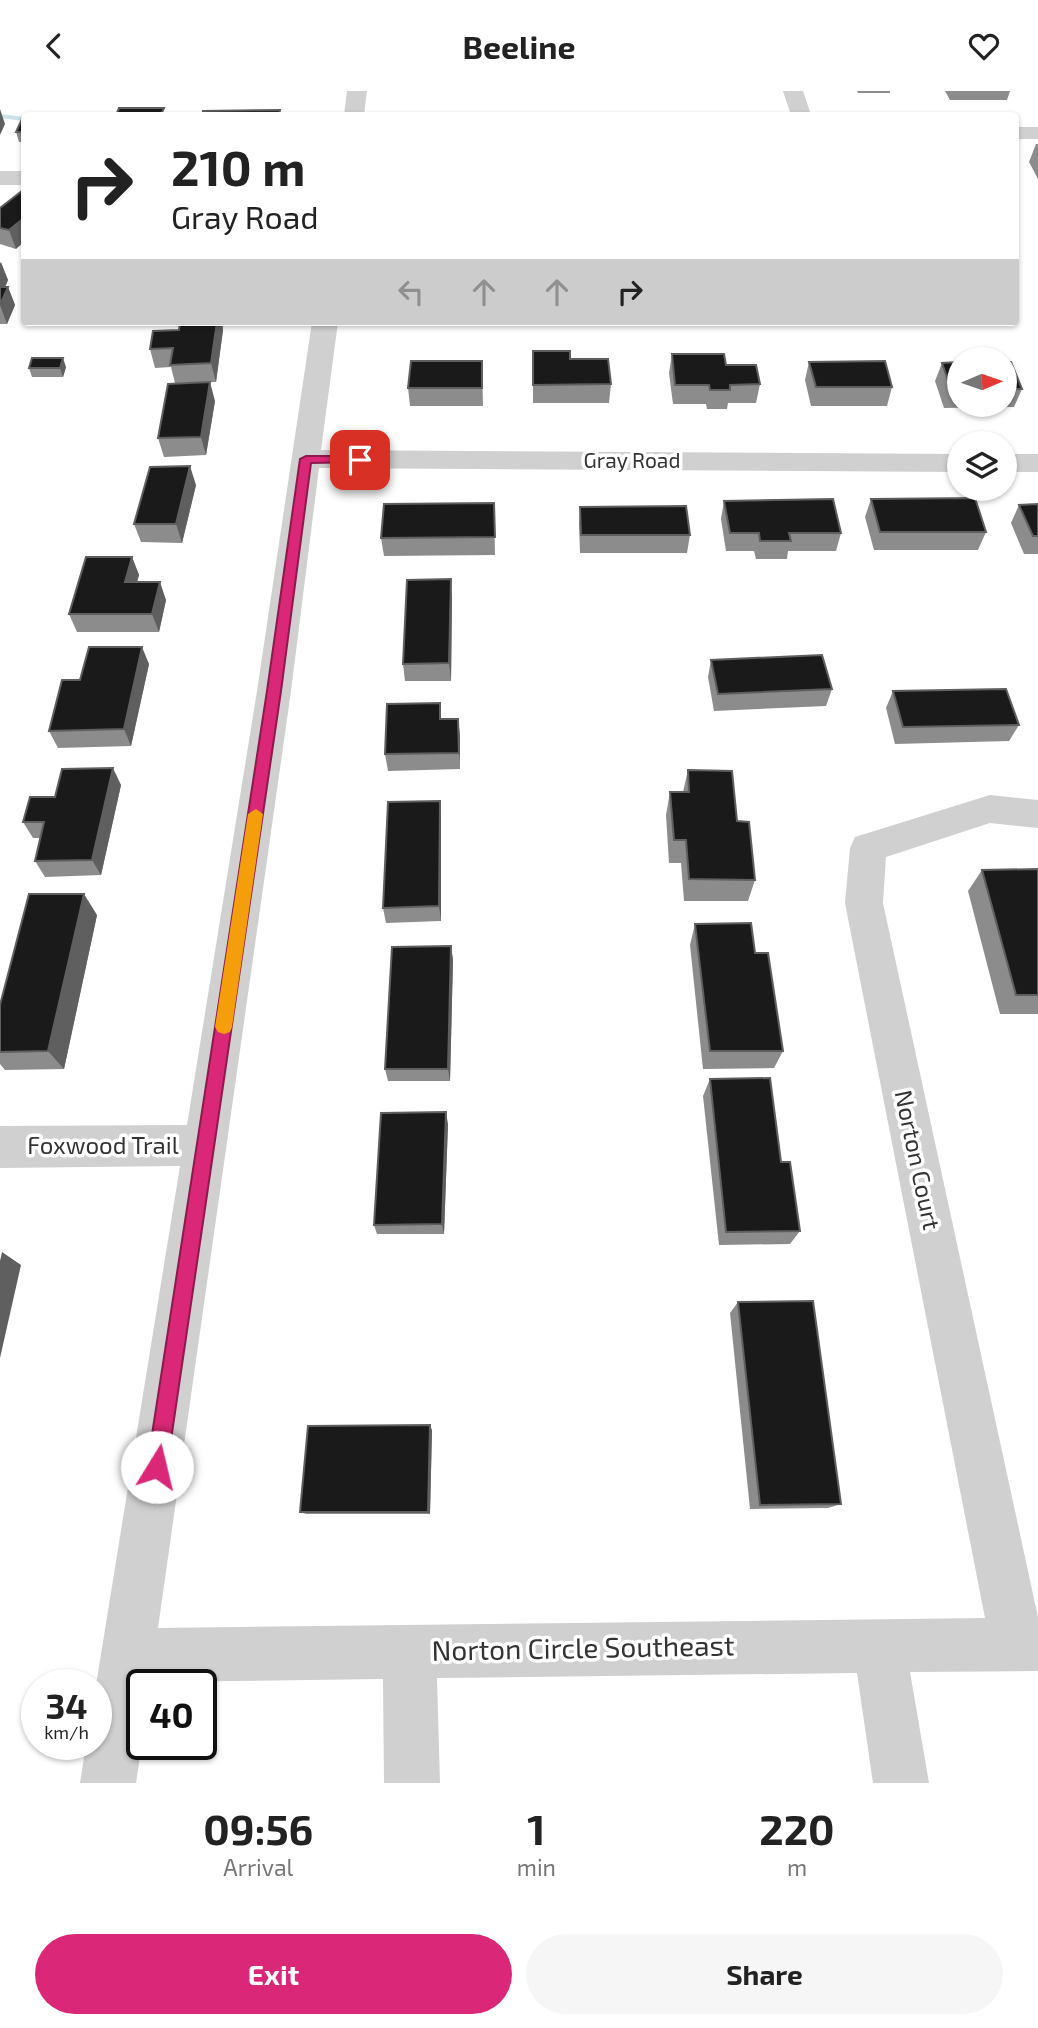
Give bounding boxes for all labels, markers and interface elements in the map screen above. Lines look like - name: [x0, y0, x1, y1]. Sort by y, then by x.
- icon: back: [35, 27, 73, 65]
- text: Beeline: [462, 27, 576, 65]
- icon: heart: [965, 27, 1003, 65]
- text: 210 m: [171, 137, 305, 196]
- icon: right: [56, 140, 147, 231]
- text: Gray Road: [171, 197, 319, 235]
- icon: left: [392, 273, 430, 311]
- icon: ahead: [465, 273, 503, 311]
- icon: ahead: [538, 273, 576, 311]
- icon: right: [611, 273, 649, 311]
- north arrow: [947, 347, 1017, 417]
- map controls: [947, 347, 1017, 501]
- pin: [330, 430, 390, 490]
- button: layers: [947, 431, 1017, 501]
- icon: arrive: [341, 441, 379, 479]
- street label: Gray Road: [584, 447, 680, 472]
- street label: Norton Court: [890, 1087, 947, 1232]
- street label: Foxwood Trail: [27, 1130, 179, 1159]
- position arrow: [120, 1430, 194, 1504]
- street label: Norton Circle Southeast: [431, 1627, 735, 1667]
- speed limit sign: 40: [126, 1669, 217, 1760]
- text: 34: [45, 1684, 88, 1726]
- text: km/h: [44, 1721, 89, 1743]
- text: 09:56: [203, 1803, 313, 1853]
- text: 1: [527, 1803, 545, 1853]
- text: 220: [759, 1803, 835, 1853]
- text: Arrival: [223, 1853, 293, 1881]
- text: min: [517, 1853, 556, 1881]
- text: m: [787, 1853, 807, 1881]
- button: Exit: [35, 1934, 512, 2014]
- button: Share: [526, 1934, 1003, 2014]

